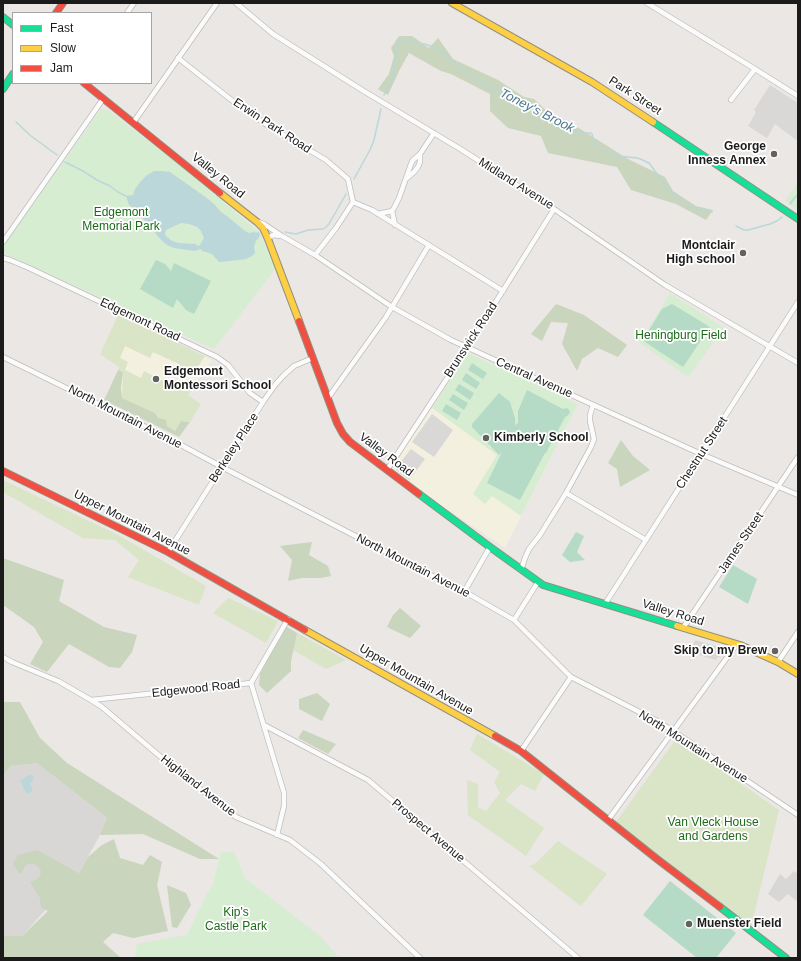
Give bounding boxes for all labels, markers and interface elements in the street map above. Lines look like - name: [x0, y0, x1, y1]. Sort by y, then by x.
- legend: [12, 12, 152, 84]
- text: Fast: [50, 21, 73, 35]
- text: Slow: [50, 41, 76, 55]
- text: Jam: [50, 61, 73, 75]
- street label: Park Street: [606, 74, 664, 118]
- water label: Toney's Brook: [497, 86, 577, 136]
- street label: Erwin Park Road: [230, 95, 314, 157]
- place label: George Inness Annex: [688, 140, 766, 168]
- marker: George Inness Annex: [769, 149, 779, 159]
- street label: Valley Road: [189, 150, 247, 202]
- street label: Midland Avenue: [476, 155, 556, 213]
- park label: Edgemont Memorial Park: [82, 206, 160, 234]
- place label: Montclair High school: [666, 239, 735, 267]
- marker: Montclair High school: [738, 248, 748, 258]
- street label: Edgemont Road: [98, 295, 182, 345]
- street label: Brunswick Road: [441, 300, 501, 380]
- park label: Heningburg Field: [635, 329, 727, 343]
- street label: Central Avenue: [493, 355, 575, 401]
- place label: Edgemont Montessori School: [164, 365, 271, 393]
- marker: Edgemont Montessori School: [151, 374, 161, 384]
- street label: North Mountain Avenue: [66, 382, 184, 452]
- street label: Berkeley Place: [206, 411, 262, 485]
- street label: Chestnut Street: [673, 414, 731, 492]
- street label: Valley Road: [356, 430, 416, 480]
- place label: Kimberly School: [494, 431, 589, 445]
- marker: Kimberly School: [481, 433, 491, 443]
- street label: Upper Mountain Avenue: [71, 487, 193, 559]
- street label: James Street: [715, 510, 767, 576]
- street label: North Mountain Avenue: [354, 531, 472, 601]
- street label: Valley Road: [640, 597, 706, 629]
- street label: Upper Mountain Avenue: [356, 641, 476, 719]
- place label: Skip to my Brew: [674, 644, 767, 658]
- marker: Skip to my Brew: [770, 646, 780, 656]
- street label: Edgewood Road: [151, 677, 241, 701]
- street label: North Mountain Avenue: [636, 708, 750, 786]
- street label: Highland Avenue: [158, 752, 238, 820]
- street label: Prospect Avenue: [388, 796, 468, 866]
- park label: Van Vleck House and Gardens: [667, 816, 759, 844]
- park label: Kip's Castle Park: [205, 906, 267, 934]
- place label: Muenster Field: [697, 917, 782, 931]
- marker: Muenster Field: [684, 919, 694, 929]

